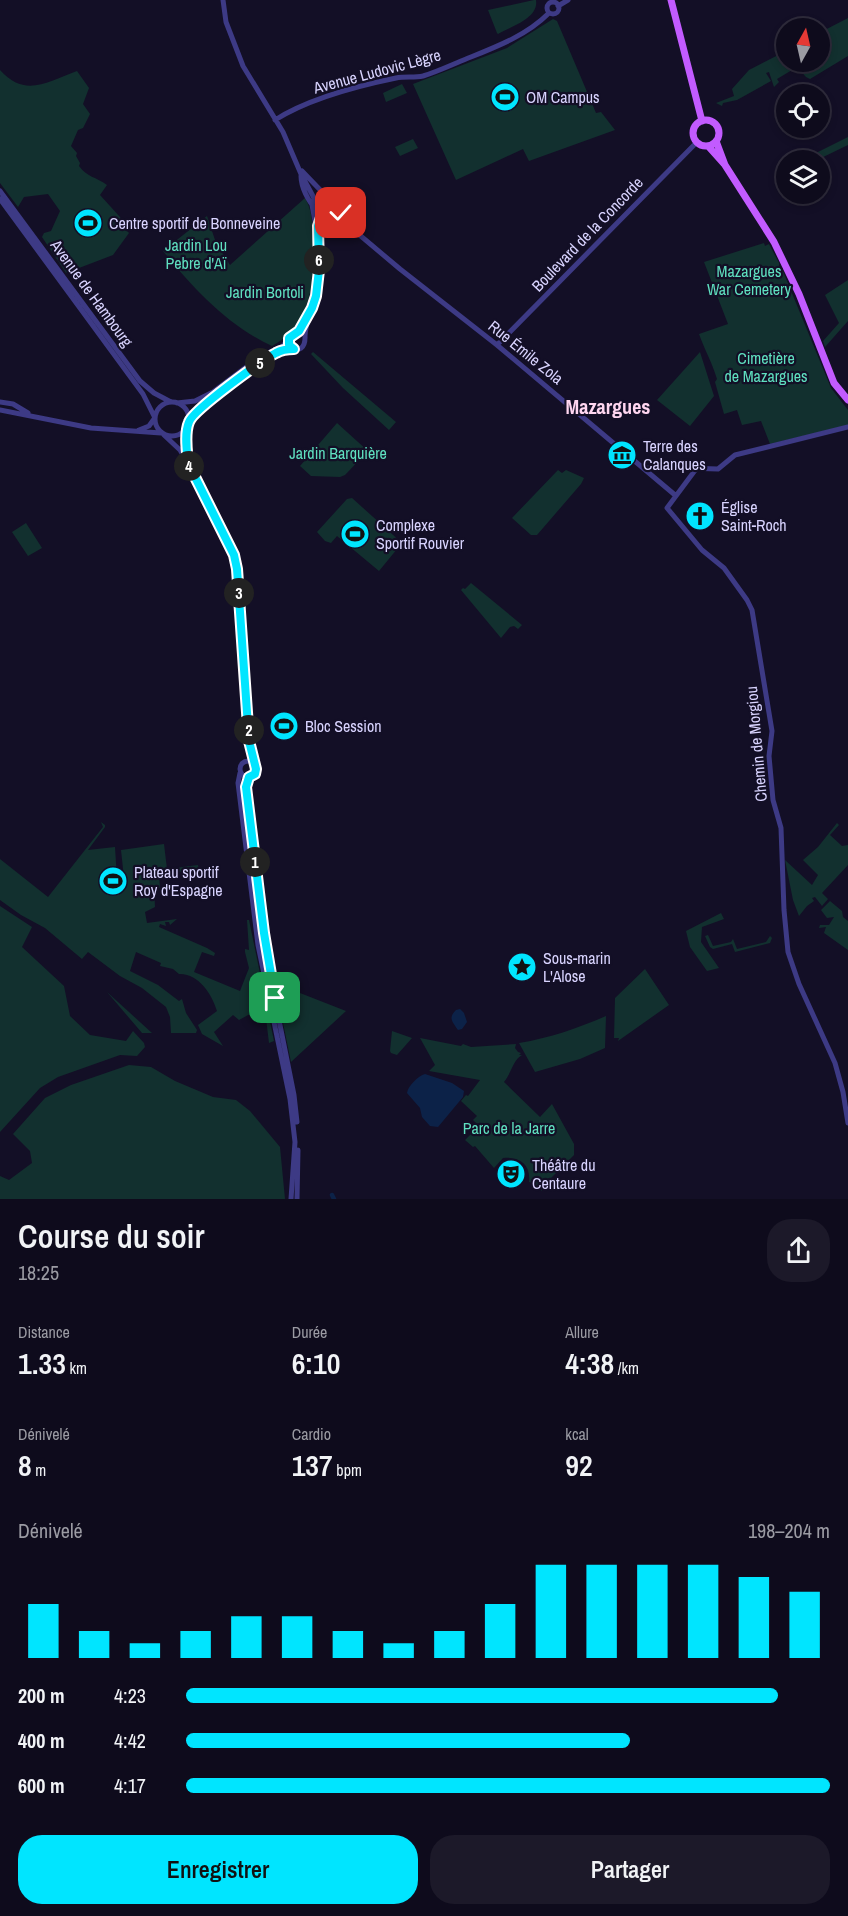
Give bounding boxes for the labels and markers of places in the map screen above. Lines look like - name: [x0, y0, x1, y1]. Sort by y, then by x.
- sports icon: OM Campus: [489, 81, 521, 113]
- place label: OM Campus: [526, 86, 600, 108]
- pin: [315, 187, 366, 238]
- sports icon: Centre sportif de Bonneveine: [72, 207, 104, 239]
- place label: Centre sportif de Bonneveine: [109, 212, 280, 234]
- pin: 6: [304, 245, 334, 275]
- pin: 5: [245, 348, 275, 378]
- place label: Terre des Calanques: [643, 435, 706, 475]
- museum icon: Terre des Calanques: [606, 439, 638, 471]
- pin: 4: [174, 451, 204, 481]
- place label: Église Saint-Roch: [721, 496, 787, 536]
- church icon: Église Saint-Roch: [684, 500, 716, 532]
- place label: Complexe Sportif Rouvier: [376, 514, 465, 554]
- sports icon: Complexe Sportif Rouvier: [339, 518, 371, 550]
- pin: 3: [224, 578, 254, 608]
- sports icon: Bloc Session: [268, 710, 300, 742]
- pin: 2: [234, 715, 264, 745]
- place label: Bloc Session: [305, 715, 382, 737]
- pin: 1: [240, 847, 270, 877]
- place label: Plateau sportif Roy d'Espagne: [134, 861, 223, 901]
- sports icon: Plateau sportif Roy d'Espagne: [97, 865, 129, 897]
- place label: Sous-marin L'Alose: [543, 947, 611, 987]
- place icon: Sous-marin L'Alose: [506, 951, 538, 983]
- pin: [249, 972, 300, 1023]
- place label: Théâtre du Centaure: [532, 1154, 595, 1194]
- theatre icon: Théâtre du Centaure: [495, 1158, 527, 1190]

